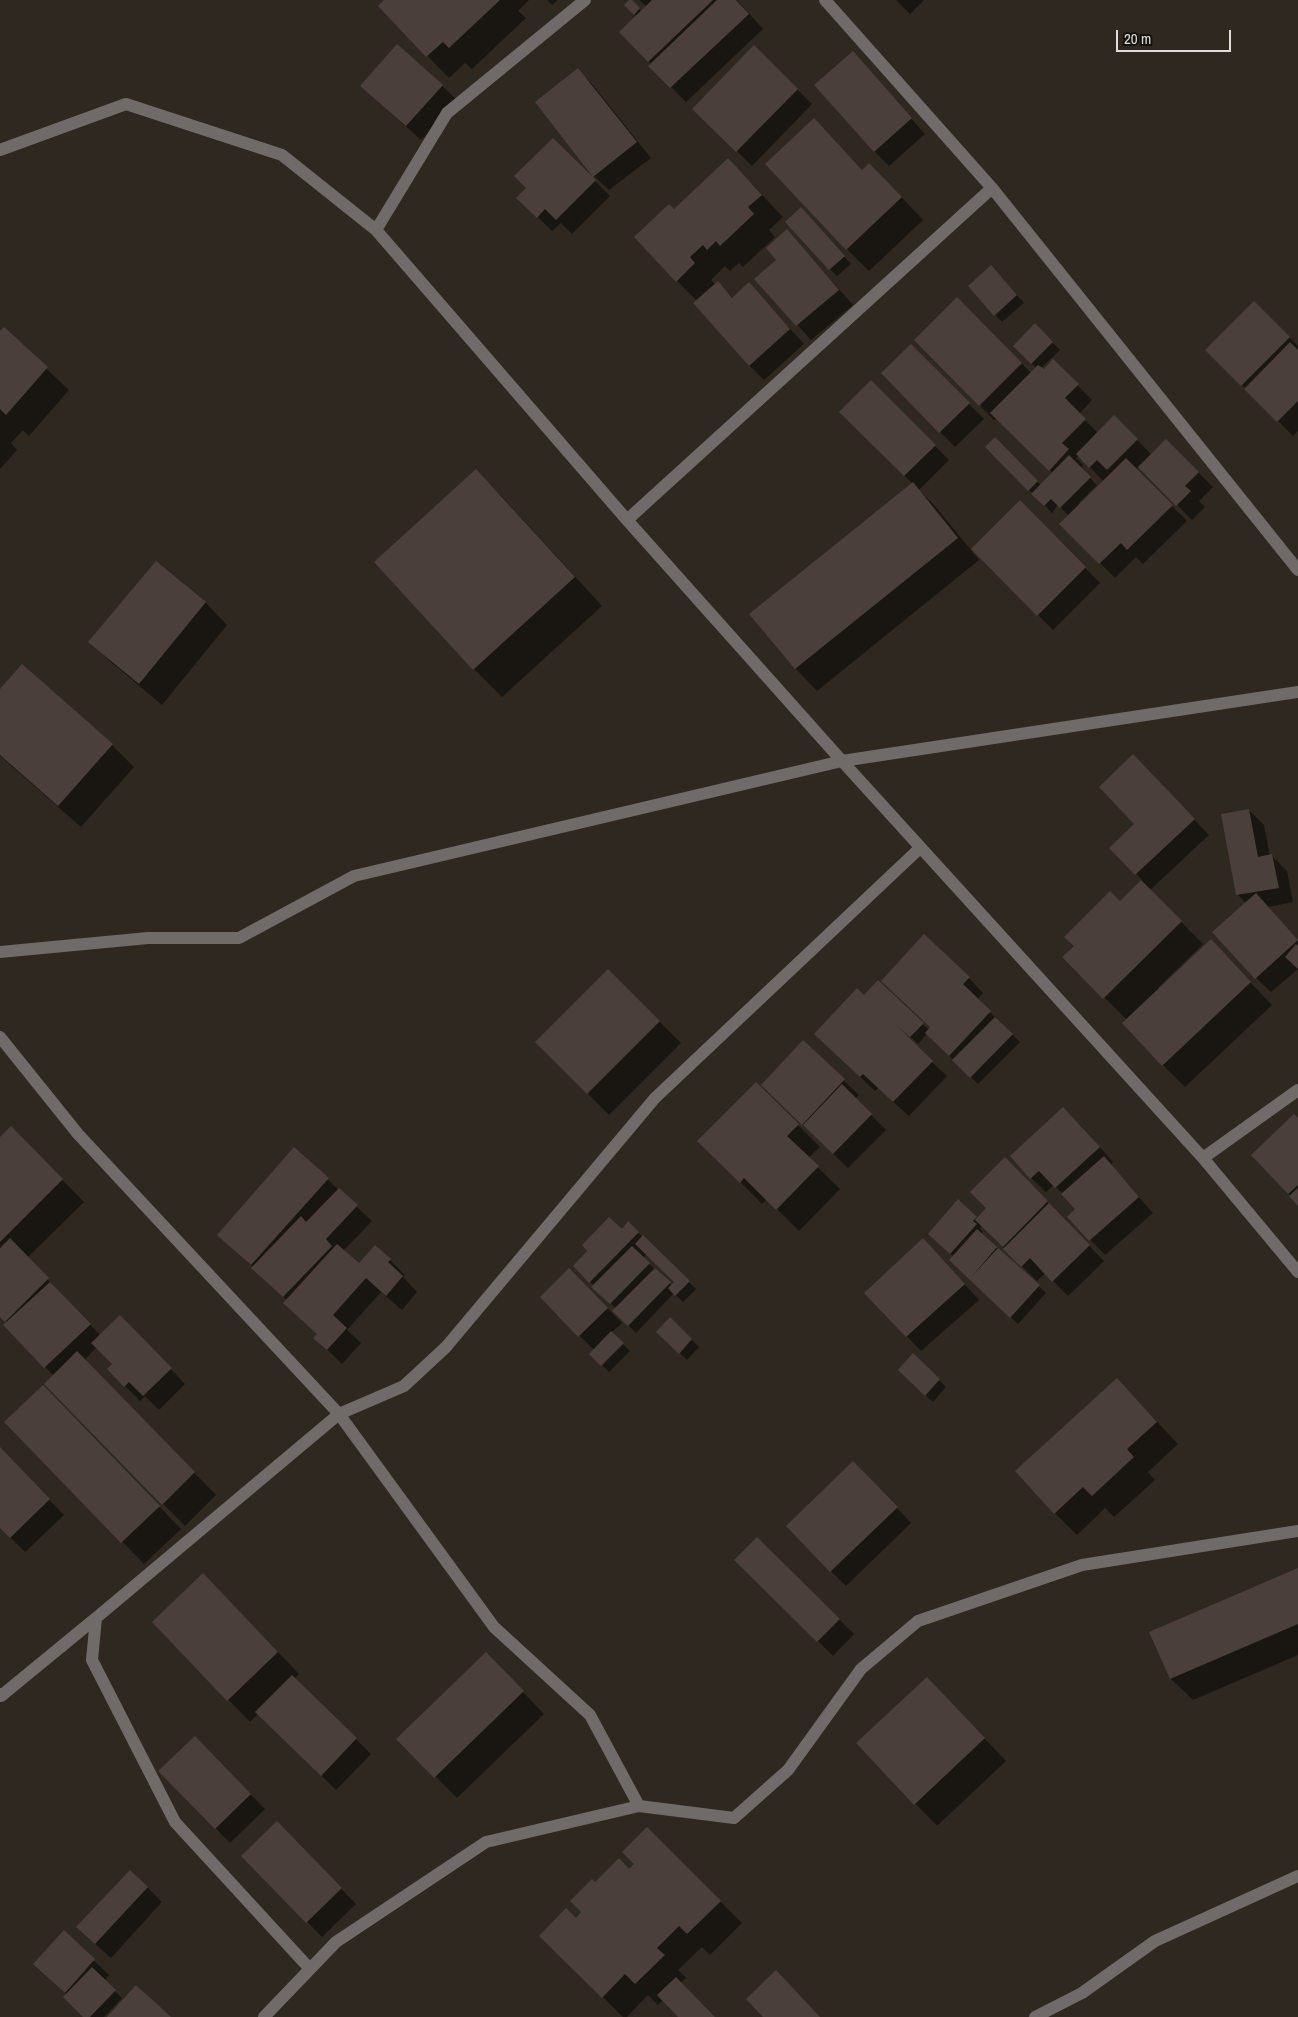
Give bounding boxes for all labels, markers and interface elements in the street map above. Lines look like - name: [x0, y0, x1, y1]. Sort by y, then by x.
- scale bar: [1118, 20, 1233, 52]
- text: 20 m: [1124, 28, 1151, 49]

